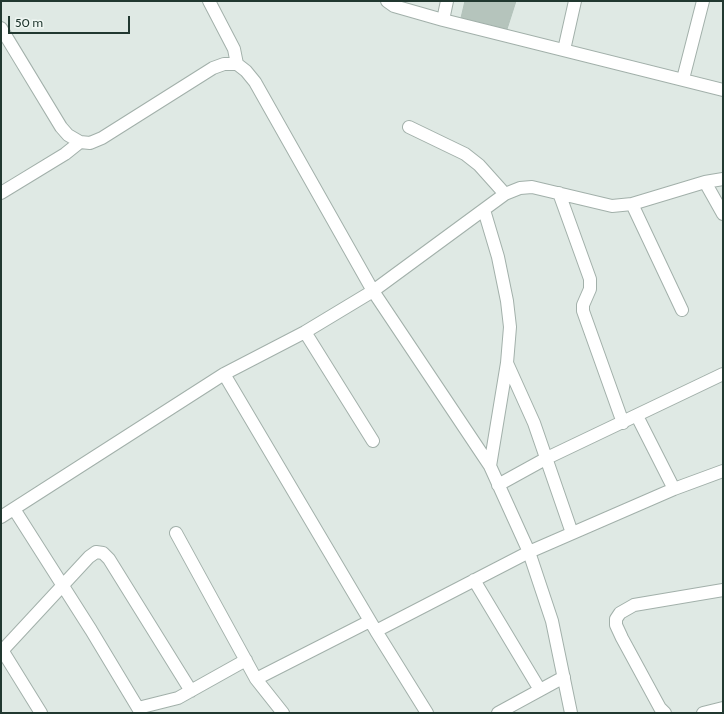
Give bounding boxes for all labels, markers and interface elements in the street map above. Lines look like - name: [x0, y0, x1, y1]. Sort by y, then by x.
- scale bar: [10, 8, 132, 34]
- text: 50 m: [15, 15, 43, 30]

